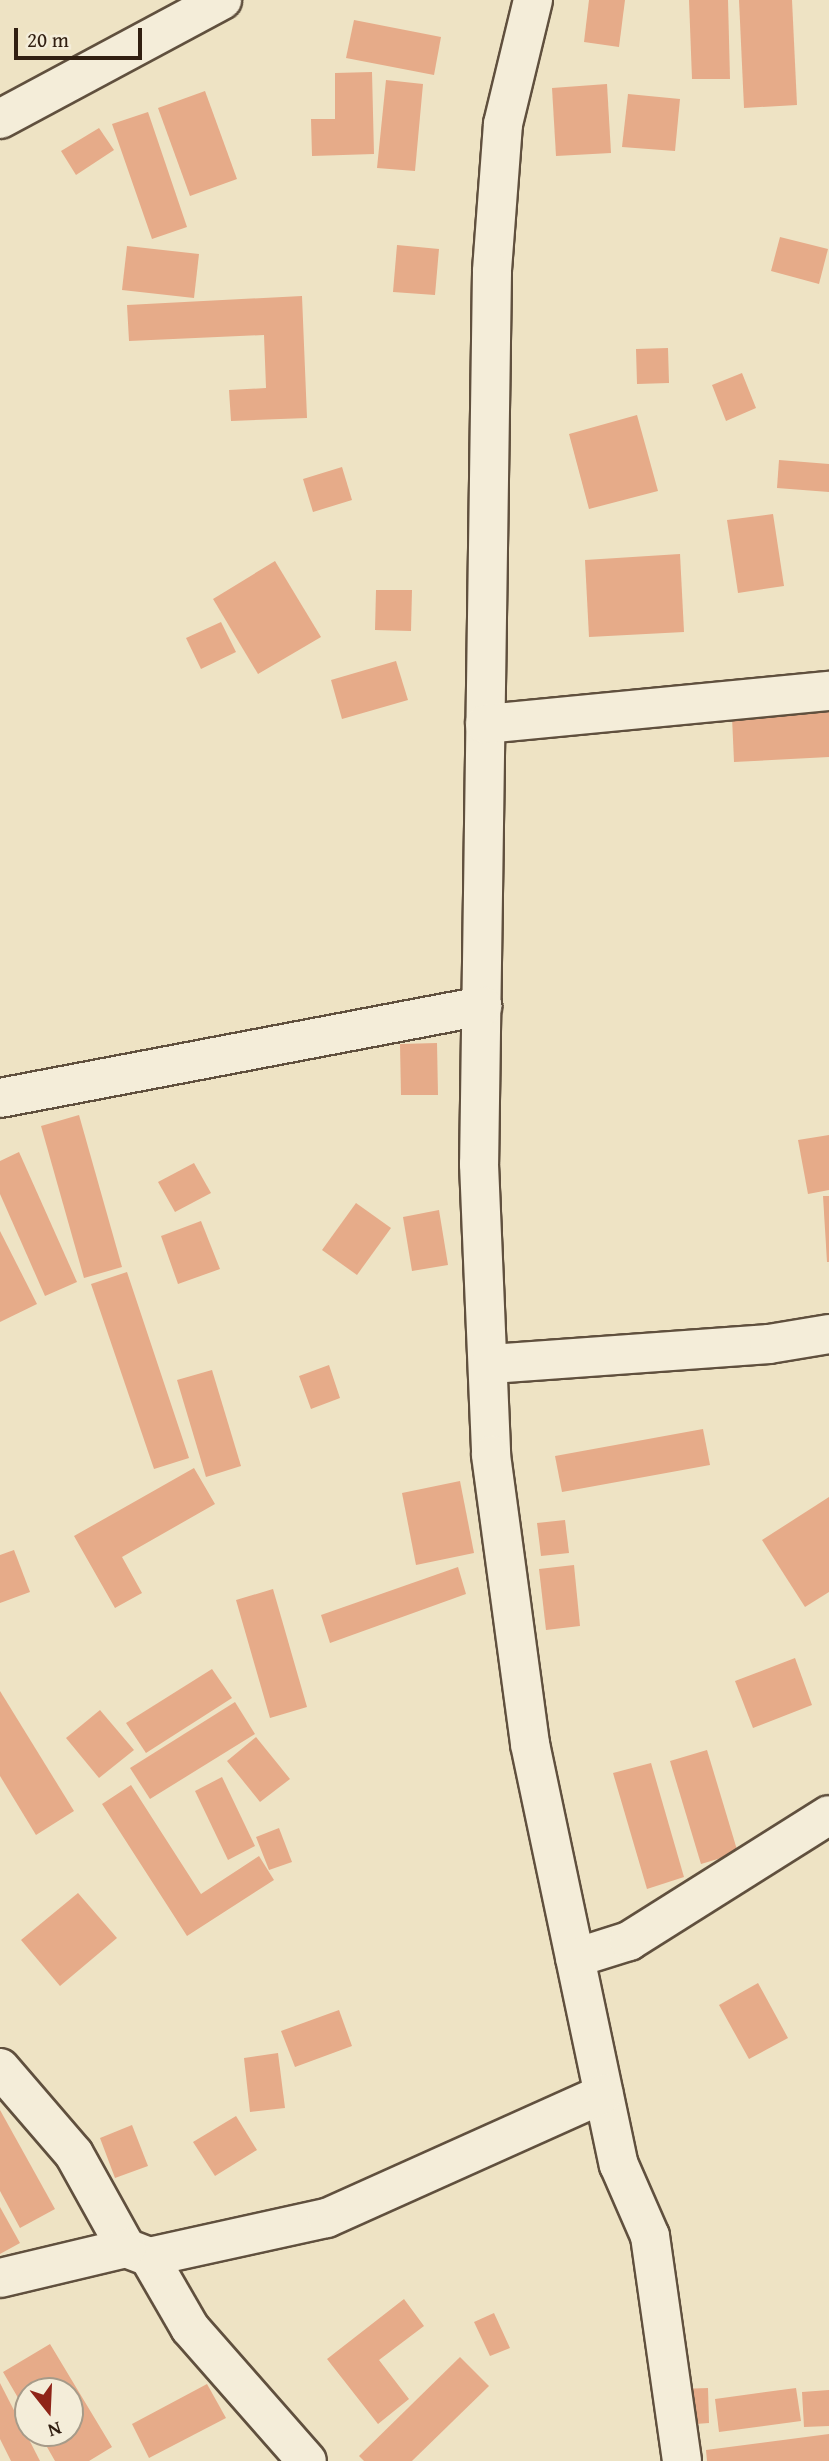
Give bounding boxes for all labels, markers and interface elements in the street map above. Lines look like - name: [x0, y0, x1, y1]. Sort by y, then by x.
- scale bar: [18, 14, 145, 58]
- text: 20 m: [27, 24, 69, 55]
- north arrow: [14, 2377, 84, 2447]
- text: N: [45, 2415, 65, 2445]

